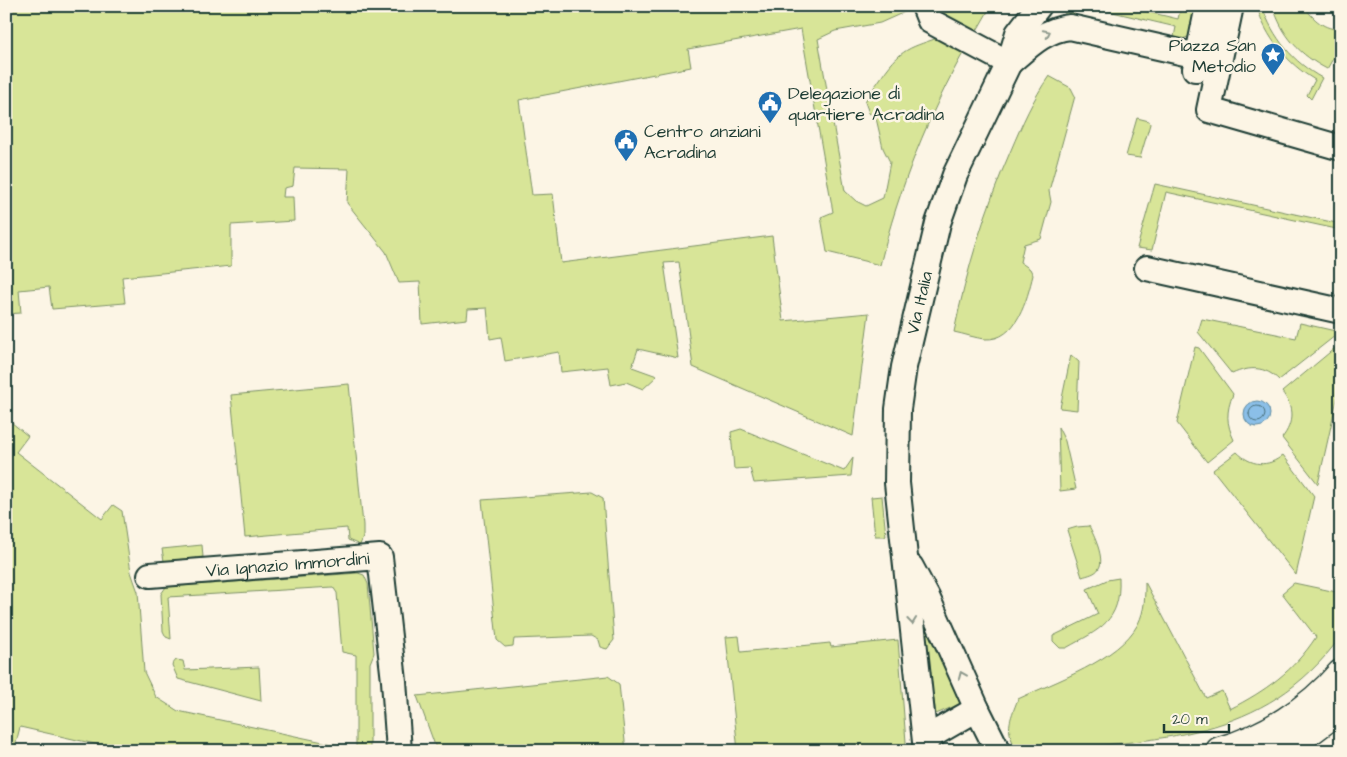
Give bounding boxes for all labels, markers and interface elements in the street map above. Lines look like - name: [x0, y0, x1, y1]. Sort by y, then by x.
- one-way arrow: [1042, 29, 1051, 39]
- place label: Piazza San Metodio: [1169, 33, 1256, 79]
- place icon: Piazza San Metodio: [1260, 42, 1286, 76]
- place label: Delegazione di quartiere Acradina: [788, 81, 944, 127]
- public building icon: Delegazione di quartiere Acradina: [757, 90, 783, 124]
- place label: Centro anziani Acradina: [644, 119, 761, 165]
- public building icon: Centro anziani Acradina: [613, 128, 639, 162]
- street label: Via Italia: [900, 269, 939, 337]
- street label: Via Ignazio Immordini: [205, 546, 371, 584]
- one-way arrow: [906, 617, 917, 625]
- one-way arrow: [958, 671, 968, 680]
- scale bar: [1164, 702, 1230, 734]
- text: 20 m: [1172, 709, 1208, 730]

